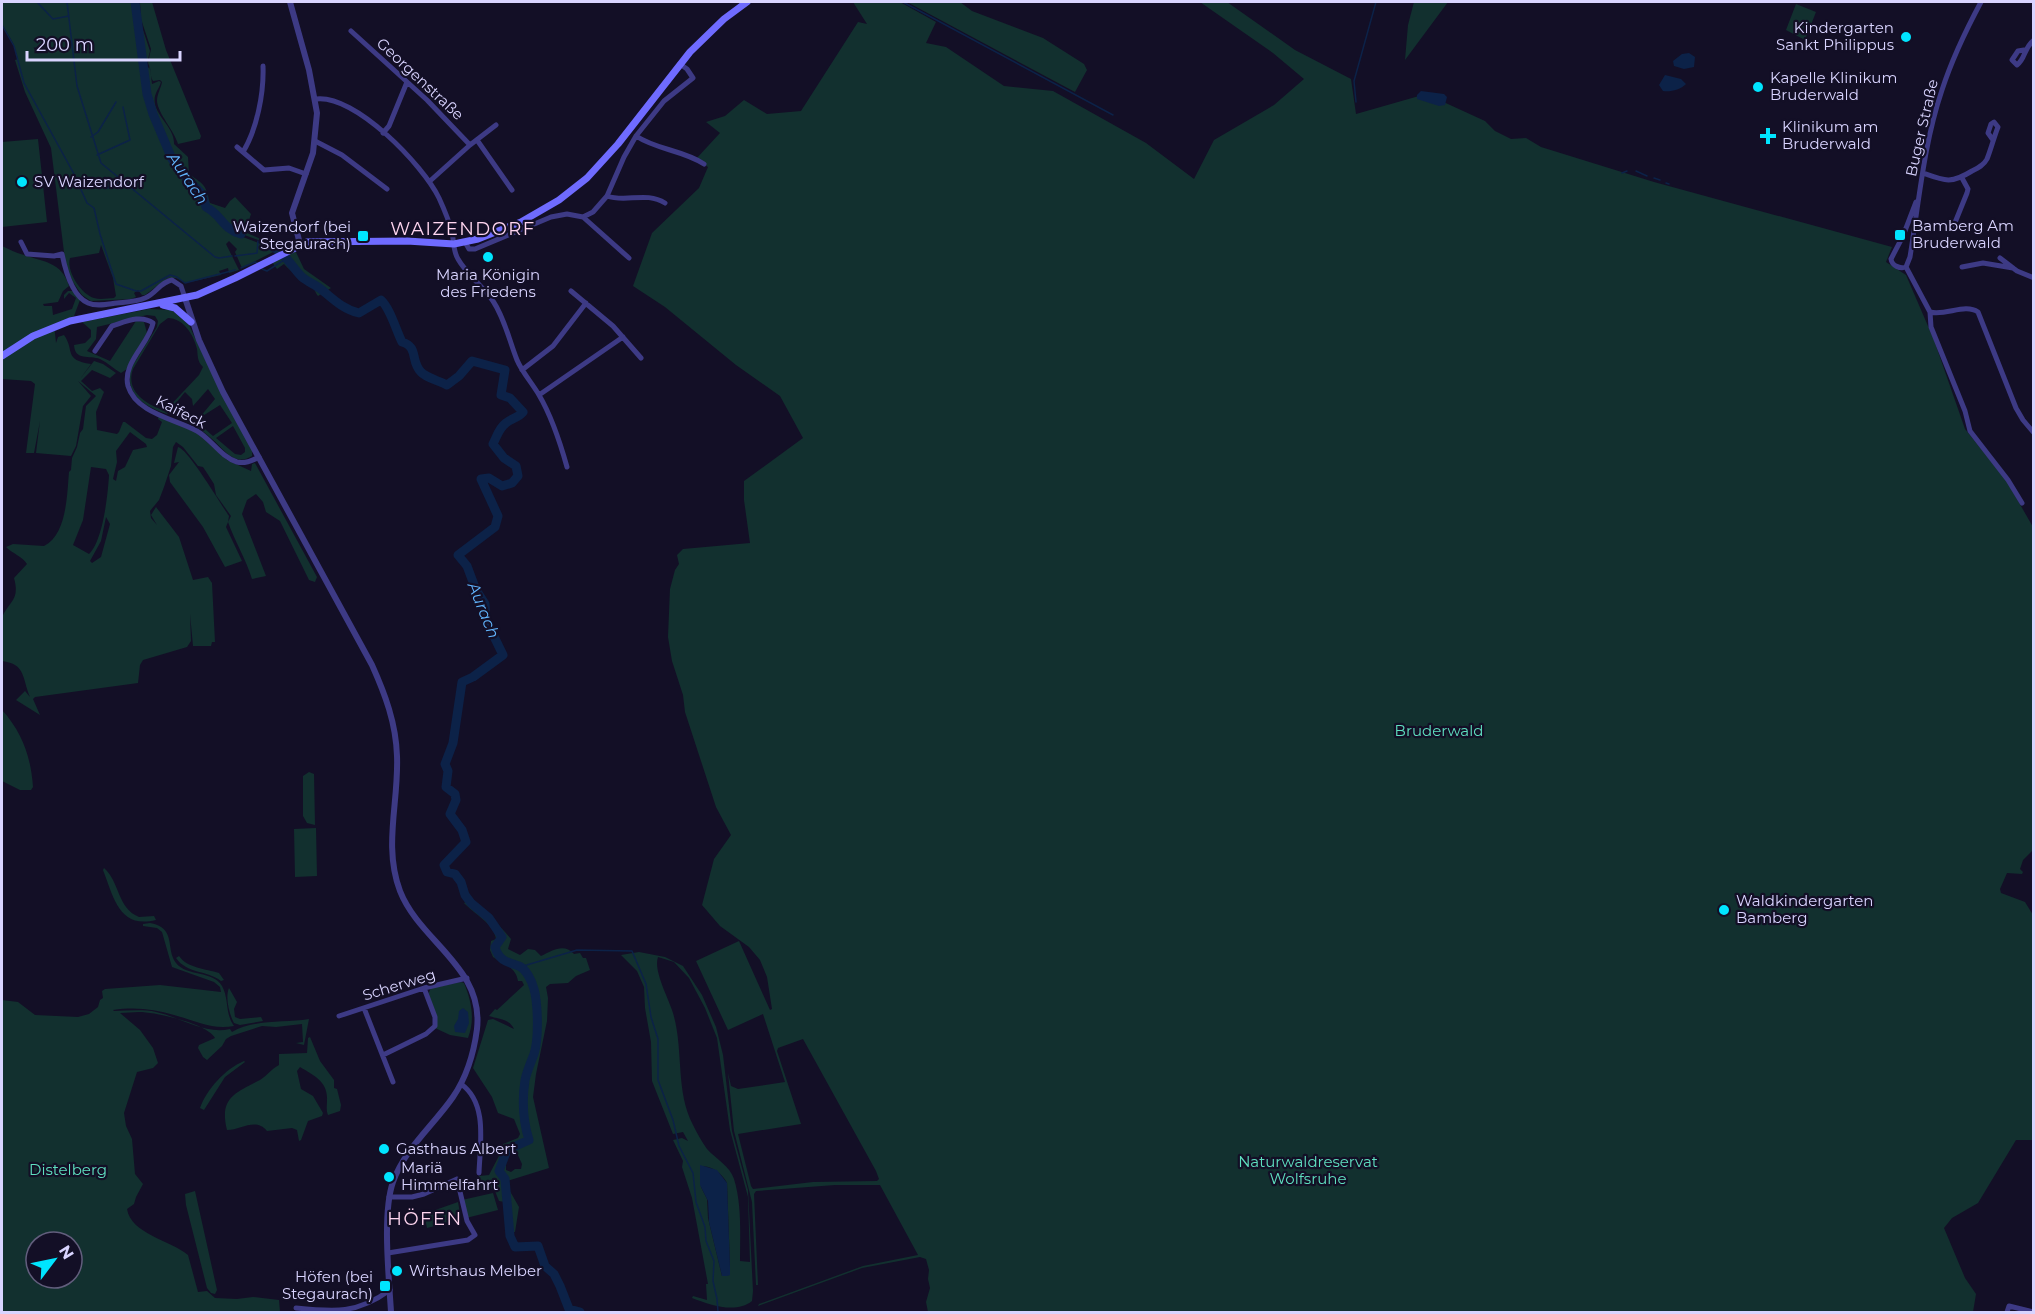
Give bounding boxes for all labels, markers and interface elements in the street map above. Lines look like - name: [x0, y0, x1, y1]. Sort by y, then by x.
- place label: Kindergarten Sankt Philippus: [1776, 18, 1894, 54]
- scale bar: [27, 24, 180, 62]
- marker: Kindergarten Sankt Philippus: [1899, 30, 1913, 44]
- street label: Georgenstraße: [373, 33, 468, 124]
- text: 200 m: [36, 34, 94, 56]
- place label: Kapelle Klinikum Bruderwald: [1770, 68, 1897, 104]
- street label: Buger Straße: [1901, 77, 1942, 178]
- marker: Kapelle Klinikum Bruderwald: [1751, 80, 1765, 94]
- place label: Klinikum am Bruderwald: [1782, 117, 1878, 153]
- marker: Klinikum am Bruderwald: [1759, 127, 1777, 145]
- water label: Aurach: [163, 148, 212, 208]
- place label: SV Waizendorf: [34, 172, 145, 191]
- marker: SV Waizendorf: [15, 175, 29, 189]
- place label: Bamberg Am Bruderwald: [1912, 216, 2014, 252]
- place label: Waizendorf (bei Stegaurach): [233, 217, 351, 253]
- district label: WAIZENDORF: [390, 218, 536, 240]
- marker: Bamberg Am Bruderwald: [1893, 228, 1907, 242]
- marker: Waizendorf (bei Stegaurach): [356, 229, 370, 243]
- marker: Maria Königin des Friedens: [481, 250, 495, 264]
- place label: Maria Königin des Friedens: [436, 265, 540, 301]
- street label: Kaifeck: [153, 391, 210, 432]
- water label: Aurach: [463, 578, 503, 641]
- park label: Bruderwald: [1395, 721, 1483, 740]
- place label: Waldkindergarten Bamberg: [1736, 891, 1873, 927]
- marker: Waldkindergarten Bamberg: [1717, 903, 1731, 917]
- street label: Scherweg: [360, 964, 438, 1005]
- place label: Gasthaus Albert: [396, 1139, 517, 1158]
- marker: Gasthaus Albert: [377, 1142, 391, 1156]
- park label: Naturwaldreservat Wolfsruhe: [1238, 1152, 1378, 1188]
- place label: Mariä Himmelfahrt: [401, 1158, 498, 1194]
- park label: Distelberg: [29, 1160, 107, 1179]
- marker: Mariä Himmelfahrt: [382, 1170, 396, 1184]
- district label: HÖFEN: [387, 1208, 463, 1230]
- north arrow: [24, 1230, 84, 1290]
- text: N: [55, 1242, 78, 1263]
- place label: Wirtshaus Melber: [409, 1261, 542, 1280]
- marker: Wirtshaus Melber: [390, 1264, 404, 1278]
- place label: Höfen (bei Stegaurach): [282, 1267, 373, 1303]
- marker: Höfen (bei Stegaurach): [378, 1279, 392, 1293]

